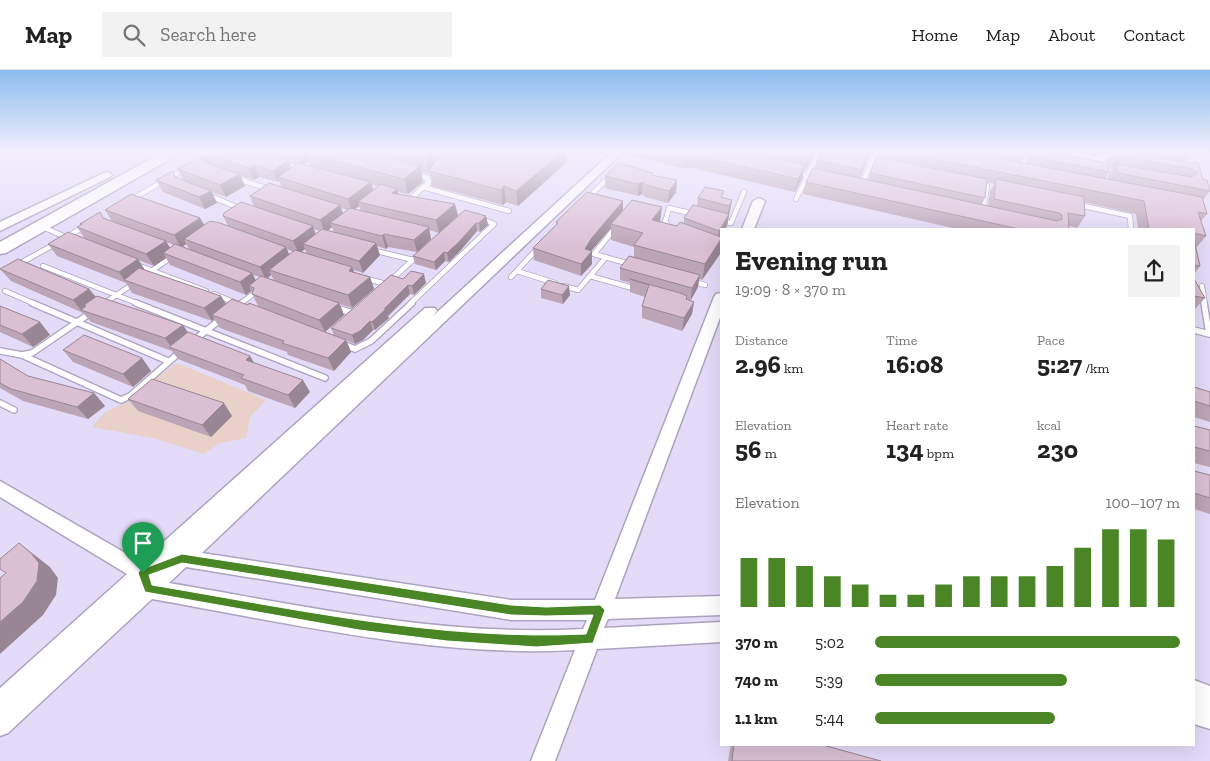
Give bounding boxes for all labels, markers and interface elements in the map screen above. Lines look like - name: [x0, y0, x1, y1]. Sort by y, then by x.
- search box: [102, 12, 452, 57]
- text: Map: [25, 20, 72, 49]
- icon: search: [120, 21, 148, 49]
- text: Search here: [160, 23, 257, 46]
- text: Home: [911, 24, 958, 46]
- text: Map: [986, 24, 1020, 46]
- text: About: [1048, 24, 1095, 46]
- text: Contact: [1123, 24, 1185, 46]
- text: Evening run: [735, 244, 888, 277]
- button: share: [1128, 245, 1180, 297]
- text: 19:09 · 8 × 370 m: [735, 280, 846, 299]
- text: Distance: [735, 332, 788, 349]
- text: Time: [886, 332, 917, 349]
- text: Pace: [1037, 332, 1065, 349]
- text: 2.96: [735, 349, 781, 379]
- text: 16:08: [886, 349, 944, 379]
- text: 5:27: [1037, 349, 1082, 379]
- text: km: [781, 360, 803, 377]
- text: /km: [1082, 360, 1109, 377]
- text: Elevation: [735, 417, 792, 434]
- text: Heart rate: [886, 417, 948, 434]
- text: kcal: [1037, 417, 1061, 434]
- text: 56: [735, 434, 761, 464]
- text: 134: [886, 434, 924, 464]
- text: 230: [1037, 434, 1078, 464]
- text: m: [761, 445, 777, 462]
- text: bpm: [924, 445, 954, 462]
- text: Elevation: [735, 493, 800, 512]
- text: 100–107 m: [1105, 493, 1180, 512]
- pin: [122, 522, 164, 573]
- icon: arrive: [129, 529, 157, 557]
- text: 370 m: [735, 633, 778, 652]
- text: 5:02: [815, 633, 844, 652]
- text: 740 m: [735, 671, 778, 690]
- text: 5:39: [815, 671, 843, 690]
- text: 1.1 km: [735, 709, 777, 728]
- text: 5:44: [815, 709, 844, 728]

